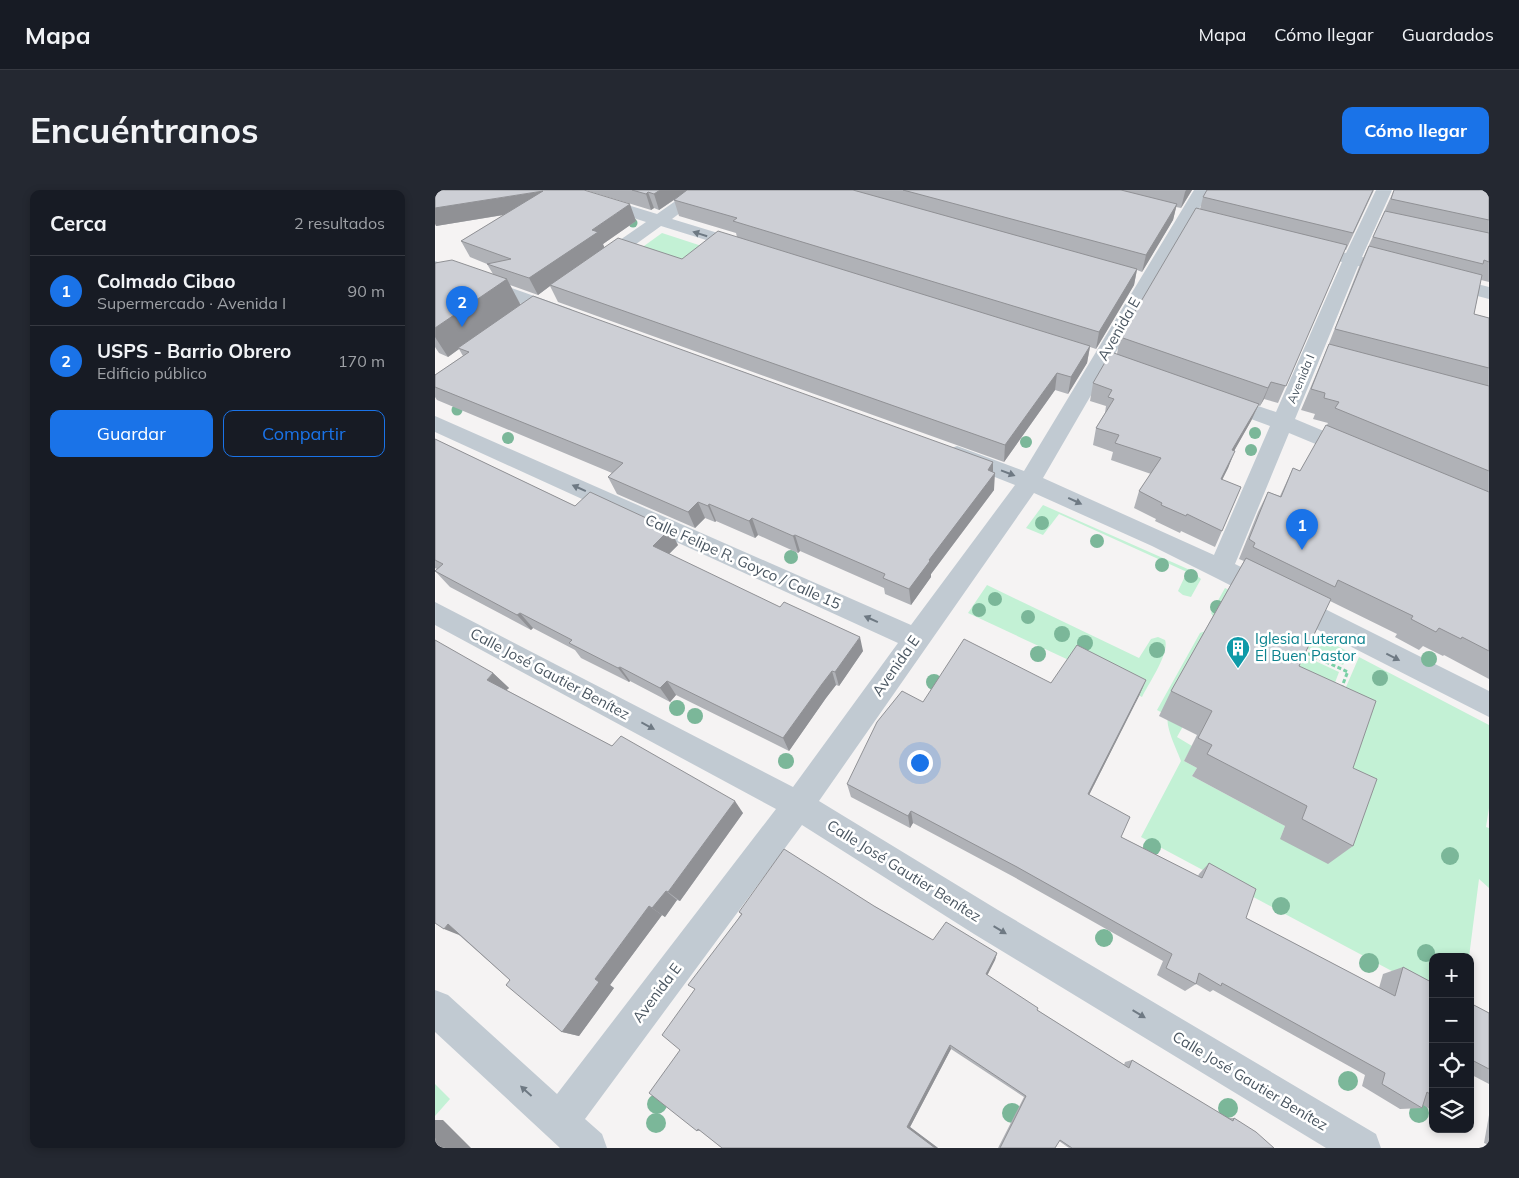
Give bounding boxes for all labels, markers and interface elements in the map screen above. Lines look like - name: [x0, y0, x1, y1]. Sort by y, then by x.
- text: Mapa: [25, 20, 91, 50]
- text: Mapa: [1198, 23, 1246, 46]
- text: Cómo llegar: [1274, 23, 1374, 46]
- text: Guardados: [1402, 23, 1494, 46]
- button: Cómo llegar: [1342, 107, 1489, 154]
- text: Encuéntranos: [30, 108, 259, 152]
- text: Cerca: [50, 210, 107, 236]
- text: 2 resultados: [294, 213, 385, 233]
- one-way arrow: [693, 229, 708, 237]
- text: Colmado Cibao: [97, 269, 235, 293]
- text: 1: [61, 281, 71, 301]
- text: 90 m: [348, 281, 385, 301]
- pin: 2: [446, 286, 478, 327]
- text: Supermercado · Avenida I: [97, 293, 286, 313]
- street label: Avenida E: [1093, 294, 1144, 364]
- text: USPS - Barrio Obrero: [97, 339, 291, 363]
- text: 2: [61, 351, 71, 371]
- text: 170 m: [338, 351, 385, 371]
- street label: Avenida I: [1284, 352, 1318, 406]
- text: Edificio público: [97, 363, 207, 383]
- button: Guardar: [50, 410, 213, 457]
- button: Compartir: [223, 410, 385, 457]
- one-way arrow: [1000, 470, 1015, 477]
- one-way arrow: [572, 483, 586, 491]
- one-way arrow: [1068, 497, 1082, 505]
- pin: 1: [1286, 509, 1318, 550]
- street label: Calle Felipe R. Goyco / Calle 15: [642, 510, 844, 613]
- one-way arrow: [864, 615, 878, 623]
- street label: Calle José Gautier Benítez: [467, 623, 633, 724]
- place label: Iglesia Luterana El Buen Pastor: [1255, 629, 1366, 665]
- street label: Avenida E: [868, 632, 923, 700]
- building icon: Iglesia Luterana El Buen Pastor: [1225, 635, 1251, 669]
- one-way arrow: [1386, 653, 1401, 661]
- one-way arrow: [641, 721, 655, 730]
- your location: [907, 750, 933, 776]
- street label: Calle José Gautier Benítez: [824, 815, 985, 926]
- one-way arrow: [994, 926, 1007, 935]
- map controls: [1429, 953, 1474, 1133]
- button: +: [1429, 953, 1474, 998]
- street label: Avenida E: [628, 959, 685, 1026]
- button: −: [1429, 998, 1474, 1043]
- one-way arrow: [1133, 1010, 1146, 1019]
- street label: Calle José Gautier Benítez: [1169, 1027, 1332, 1135]
- button: locate: [1429, 1043, 1474, 1088]
- one-way arrow: [520, 1085, 532, 1097]
- button: layers: [1429, 1088, 1474, 1133]

